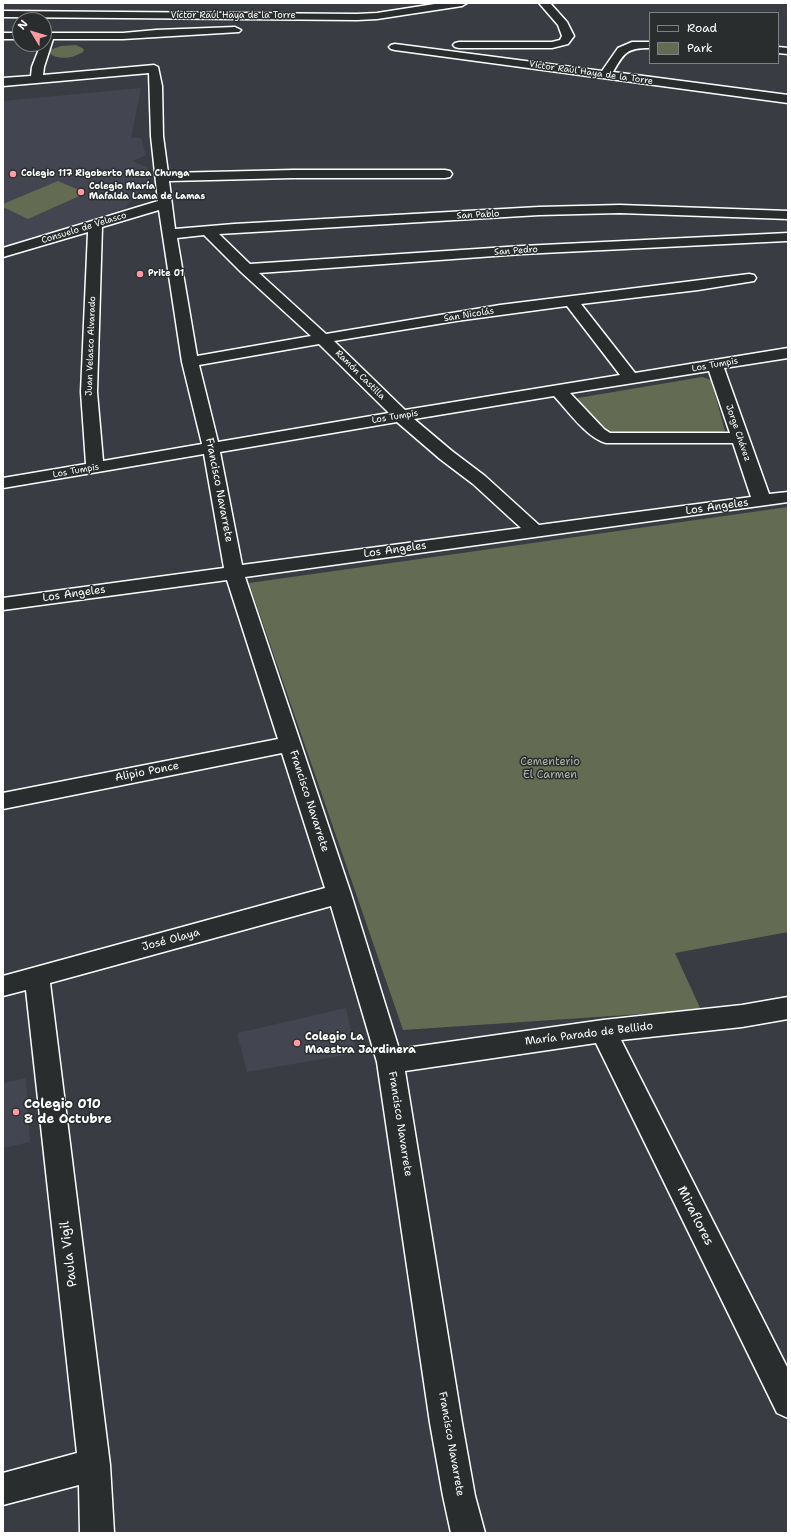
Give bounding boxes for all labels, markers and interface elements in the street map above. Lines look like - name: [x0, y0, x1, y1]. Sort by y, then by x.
- street label: Víctor Raúl Haya de la Torre: [170, 11, 296, 21]
- north arrow: [12, 12, 52, 52]
- legend: [649, 12, 779, 64]
- text: N: [14, 17, 32, 33]
- text: Road: [687, 20, 717, 36]
- text: Park: [687, 40, 713, 56]
- street label: Víctor Raúl Haya de la Torre: [528, 59, 654, 87]
- marker: Colegio 117 Rigoberto Meza Chunga: [8, 169, 18, 179]
- place label: Colegio 117 Rigoberto Meza Chunga: [21, 169, 189, 179]
- place label: Colegio María Mafalda Lama de Lamas: [89, 182, 205, 203]
- marker: Colegio María Mafalda Lama de Lamas: [76, 187, 86, 197]
- street label: San Pablo: [456, 208, 500, 222]
- street label: Consuelo de Velasco: [40, 210, 128, 246]
- street label: San Pedro: [494, 244, 538, 258]
- marker: Prite 01: [135, 269, 145, 279]
- place label: Prite 01: [148, 269, 184, 279]
- street label: Juan Velasco Alvarado: [84, 296, 98, 396]
- street label: San Nicolás: [443, 306, 495, 324]
- street label: Ramón Castilla: [333, 348, 387, 402]
- street label: Los Tumpis: [691, 356, 739, 374]
- street label: Jorge Chávez: [723, 403, 753, 463]
- street label: Los Tumpis: [371, 408, 419, 426]
- street label: Francisco Navarrete: [202, 437, 236, 543]
- street label: Los Tumpis: [52, 462, 100, 480]
- street label: Los Angeles: [685, 496, 749, 518]
- street label: Los Angeles: [363, 539, 427, 561]
- street label: Los Angeles: [42, 583, 106, 605]
- street label: Francisco Navarrete: [286, 749, 332, 853]
- park label: Cementerio El Carmen: [520, 755, 580, 781]
- street label: Alipio Ponce: [114, 759, 180, 785]
- street label: José Olaya: [141, 926, 201, 954]
- street label: María Parado de Bellido: [524, 1020, 654, 1048]
- place label: Colegio La Maestra Jardinera: [305, 1030, 416, 1056]
- marker: Colegio La Maestra Jardinera: [292, 1038, 302, 1048]
- street label: Francisco Navarrete: [385, 1071, 415, 1177]
- place label: Colegio 010 8 de Octubre: [24, 1097, 112, 1128]
- marker: Colegio 010 8 de Octubre: [11, 1107, 21, 1117]
- street label: Miraflores: [673, 1184, 717, 1248]
- street label: Paula Vigil: [57, 1220, 81, 1288]
- street label: Francisco Navarrete: [435, 1391, 467, 1497]

